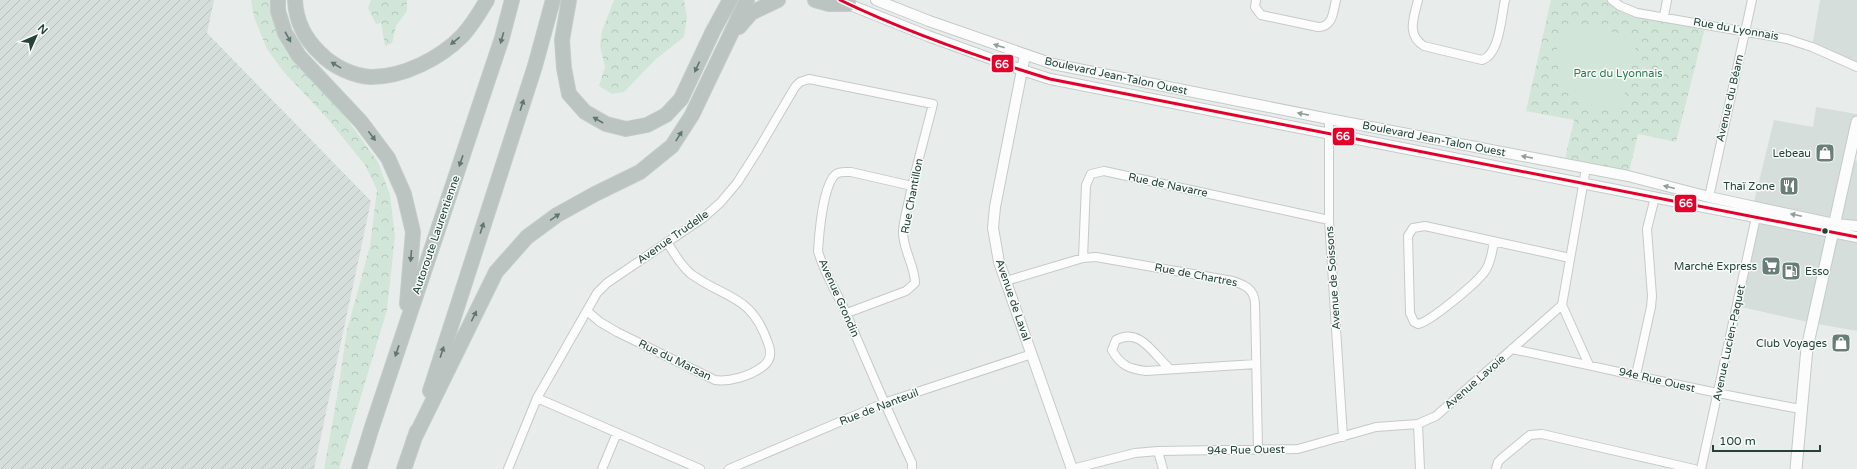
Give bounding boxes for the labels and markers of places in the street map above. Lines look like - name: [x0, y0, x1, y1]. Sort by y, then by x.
- shop icon: Lebeau: [1814, 142, 1836, 164]
- place label: Lebeau: [1772, 147, 1811, 160]
- restaurant icon: Thaï Zone: [1778, 175, 1800, 197]
- place label: Thaï Zone: [1723, 180, 1775, 193]
- unlabelled marker: [1820, 226, 1830, 236]
- supermarket icon: Marché Express: [1760, 255, 1782, 277]
- place label: Marché Express: [1674, 260, 1757, 273]
- fuel station icon: Esso: [1780, 260, 1802, 282]
- place label: Esso: [1805, 265, 1830, 278]
- shop icon: Club Voyages: [1830, 332, 1852, 354]
- place label: Club Voyages: [1756, 337, 1827, 350]

